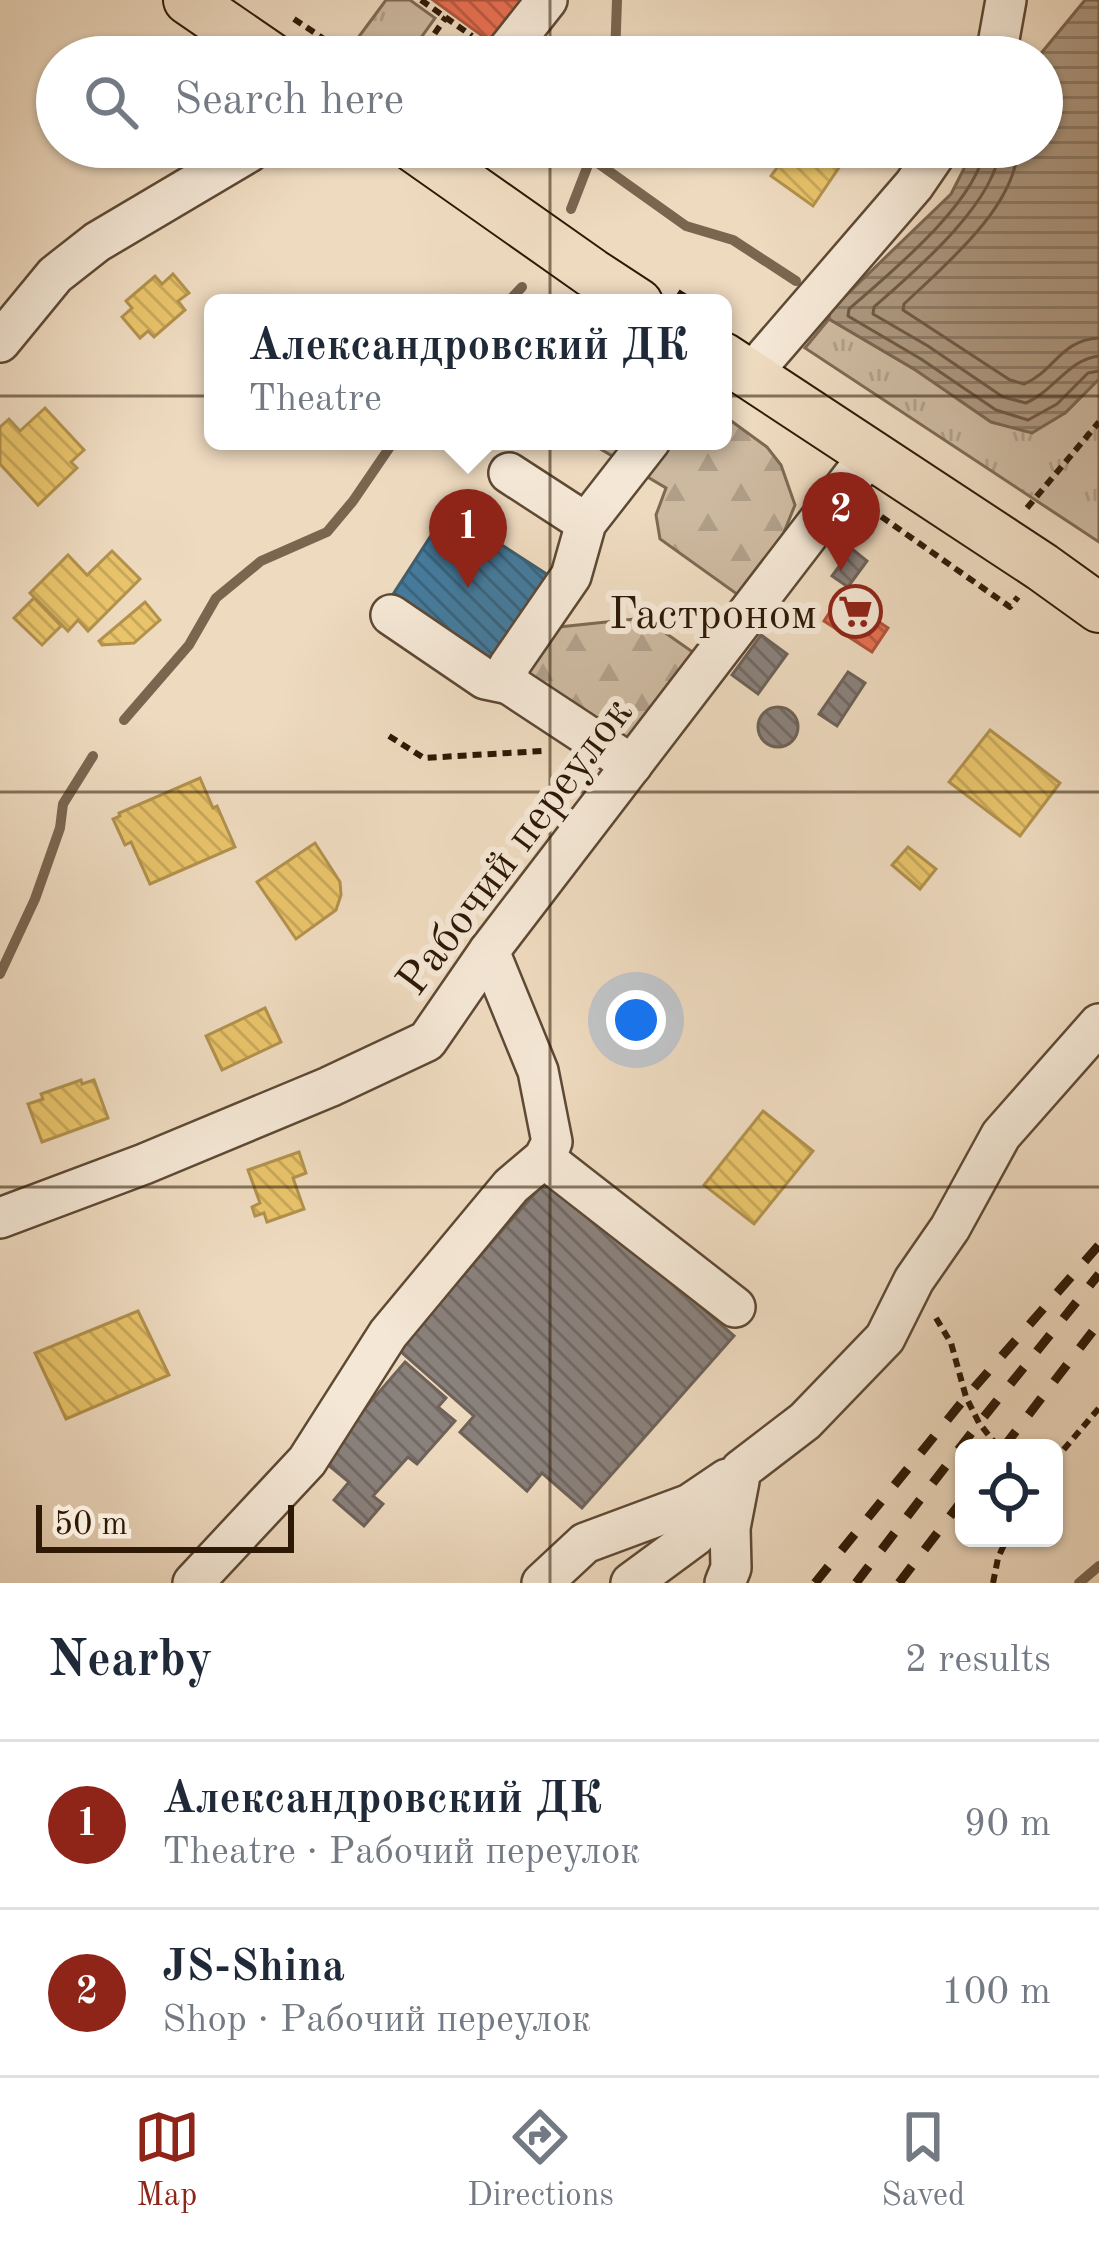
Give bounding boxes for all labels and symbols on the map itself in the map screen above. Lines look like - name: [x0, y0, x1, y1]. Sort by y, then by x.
- pin: 2: [802, 472, 880, 571]
- pin: 1: [429, 489, 507, 588]
- supermarket icon: Гастроном: [828, 584, 884, 640]
- place label: Гастроном: [609, 594, 817, 639]
- street label: Рабочий переулок: [391, 691, 643, 1005]
- your location: [606, 990, 666, 1050]
- scale bar: [36, 1499, 294, 1552]

